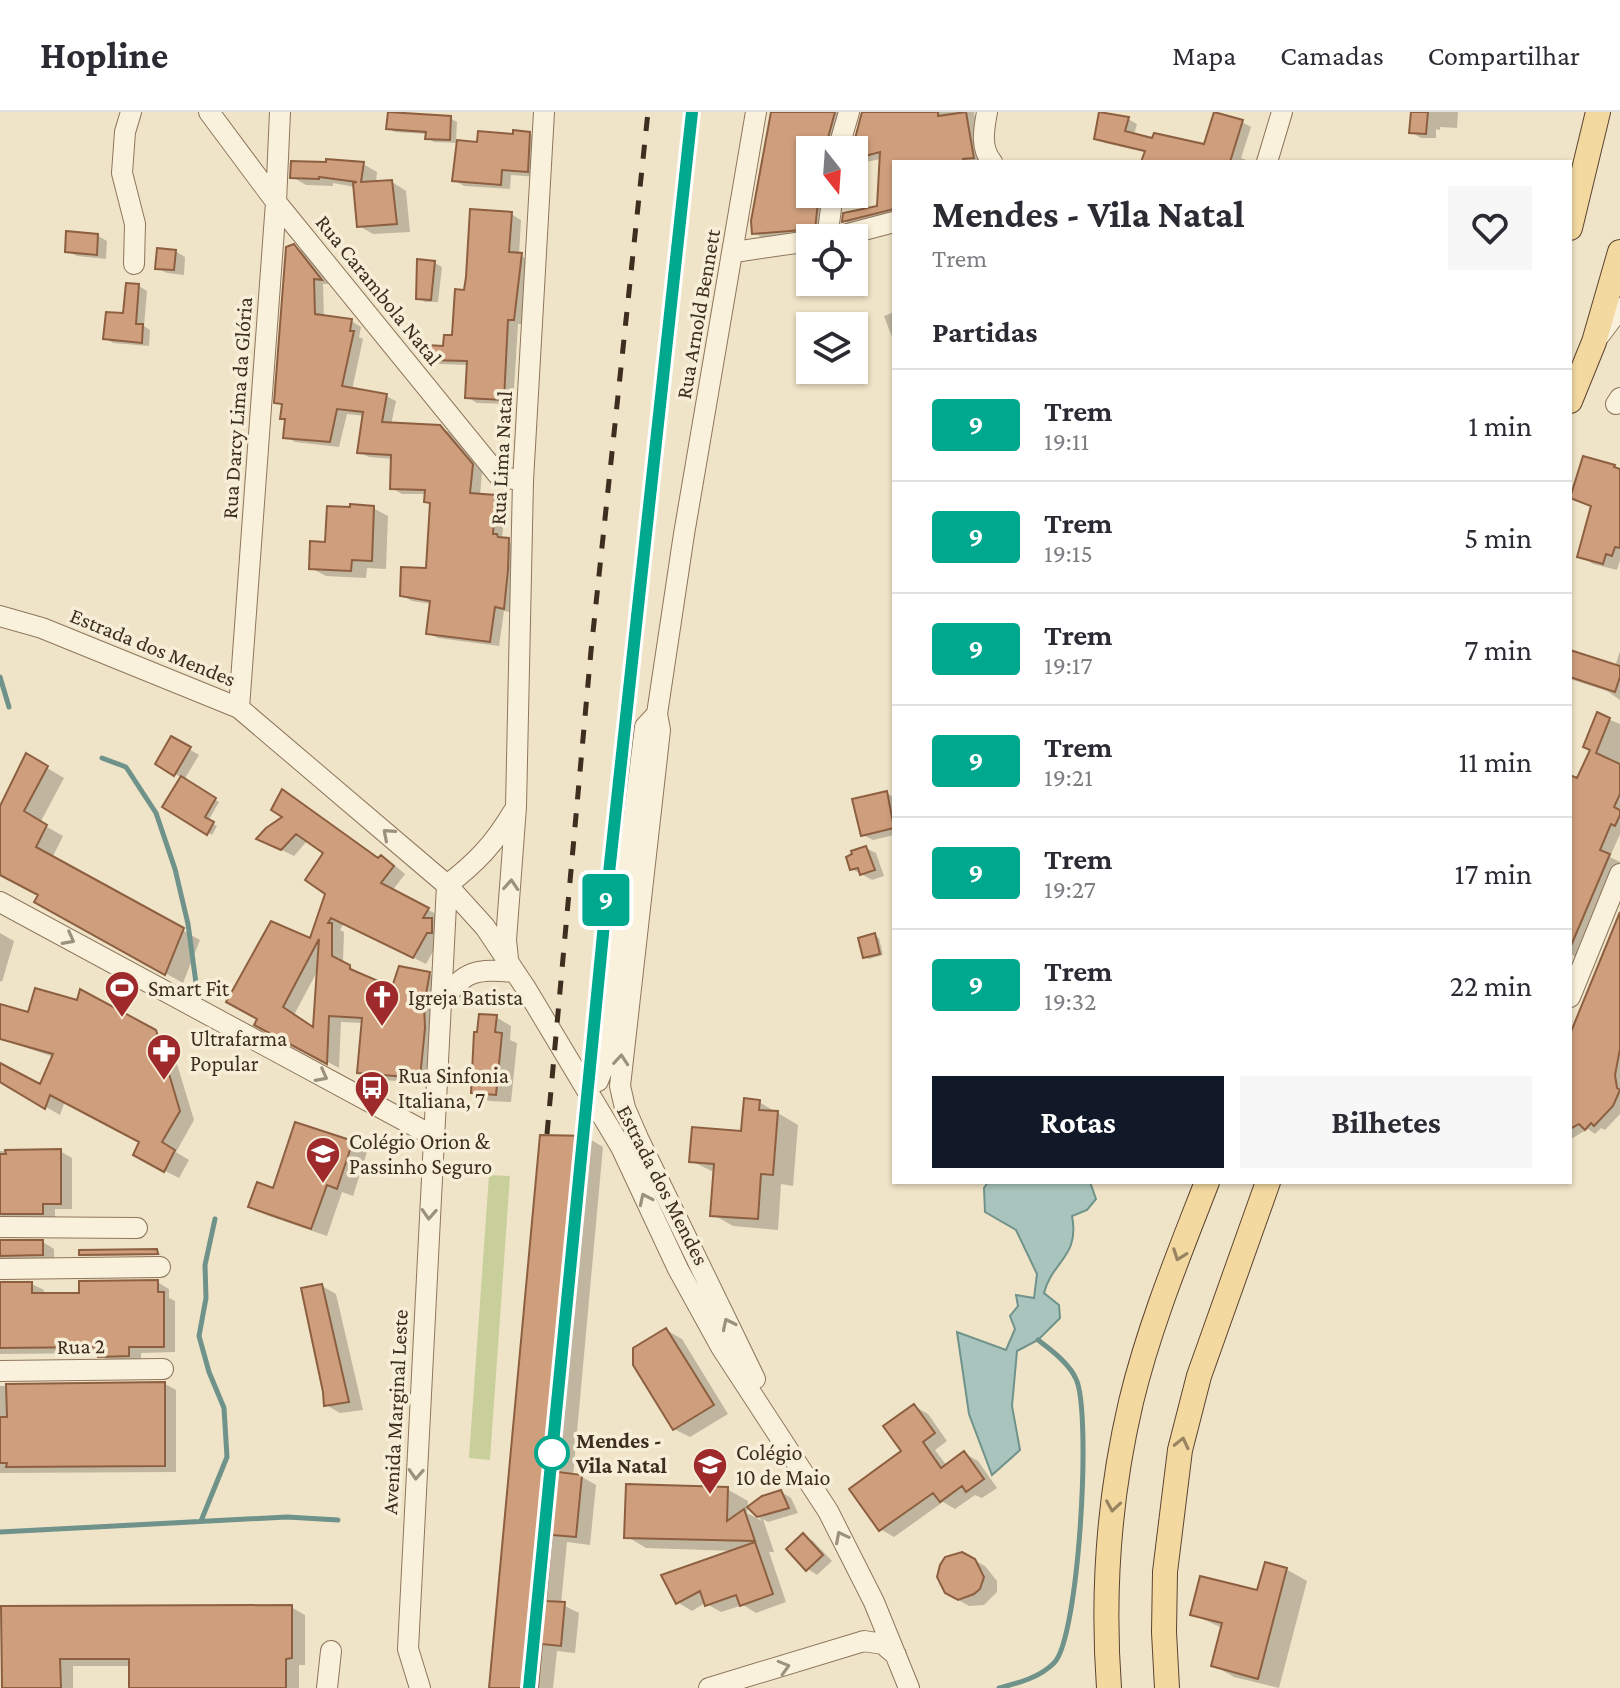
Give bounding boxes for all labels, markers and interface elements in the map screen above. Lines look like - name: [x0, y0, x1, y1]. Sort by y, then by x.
- text: Hopline: [40, 34, 168, 76]
- text: Mapa: [1172, 40, 1236, 71]
- text: Camadas: [1280, 40, 1384, 71]
- text: Compartilhar: [1428, 40, 1580, 71]
- north arrow: [796, 136, 868, 208]
- map controls: [796, 136, 868, 384]
- button: heart: [1448, 186, 1532, 270]
- text: Mendes - Vila Natal: [932, 193, 1245, 235]
- street label: Rua Carambola Natal: [311, 210, 447, 370]
- button: locate: [796, 224, 868, 296]
- street label: Rua Arnold Bennett: [671, 226, 725, 401]
- text: Trem: [932, 244, 987, 273]
- street label: Rua Darcy Lima da Glória: [217, 296, 257, 520]
- button: layers: [796, 312, 868, 384]
- text: Partidas: [932, 315, 1038, 348]
- street label: Rua Lima Natal: [485, 390, 517, 526]
- text: Trem: [1044, 394, 1113, 427]
- text: 9: [968, 409, 984, 440]
- text: 1 min: [1468, 409, 1532, 442]
- text: 19:11: [1044, 427, 1089, 456]
- text: Trem: [1044, 506, 1113, 539]
- text: 9: [968, 521, 984, 552]
- text: 5 min: [1464, 521, 1532, 554]
- text: 19:15: [1044, 539, 1093, 568]
- street label: Estrada dos Mendes: [67, 602, 239, 692]
- text: Trem: [1044, 618, 1113, 651]
- text: 9: [968, 633, 984, 664]
- text: 7 min: [1464, 633, 1532, 666]
- text: 19:17: [1044, 651, 1092, 680]
- text: Trem: [1044, 730, 1113, 763]
- text: 9: [968, 745, 984, 776]
- text: 11 min: [1458, 745, 1532, 778]
- text: 19:21: [1044, 763, 1093, 792]
- one-way arrow: [382, 829, 397, 844]
- text: Trem: [1044, 842, 1113, 875]
- text: 9: [968, 857, 984, 888]
- text: 17 min: [1455, 857, 1532, 890]
- line badge: 9: [580, 874, 632, 926]
- text: 19:27: [1044, 875, 1096, 904]
- one-way arrow: [502, 878, 519, 891]
- text: 9: [598, 884, 614, 915]
- one-way arrow: [60, 929, 74, 945]
- text: Trem: [1044, 954, 1113, 987]
- sports icon: Smart Fit: [103, 969, 141, 1019]
- text: 9: [968, 969, 984, 1000]
- text: 22 min: [1450, 969, 1532, 1002]
- place label: Smart Fit: [148, 976, 230, 1001]
- church icon: Igreja Batista: [363, 978, 401, 1028]
- place label: Igreja Batista: [408, 985, 523, 1010]
- text: 19:32: [1044, 987, 1096, 1016]
- place label: Ultrafarma Popular: [190, 1026, 287, 1076]
- pharmacy icon: Ultrafarma Popular: [145, 1032, 183, 1082]
- one-way arrow: [612, 1053, 629, 1066]
- place label: Rua Sinfonia Italiana, 7: [398, 1063, 509, 1113]
- one-way arrow: [314, 1067, 328, 1082]
- bus stop icon: Rua Sinfonia Italiana, 7: [353, 1069, 391, 1119]
- button: Rotas: [932, 1076, 1224, 1168]
- button: Bilhetes: [1240, 1076, 1532, 1168]
- street label: Estrada dos Mendes: [612, 1101, 714, 1269]
- place label: Colégio Orion & Passinho Seguro: [349, 1129, 492, 1179]
- school or university icon: Colégio Orion & Passinho Seguro: [304, 1135, 342, 1185]
- one-way arrow: [639, 1192, 655, 1207]
- one-way arrow: [420, 1208, 437, 1221]
- one-way arrow: [1172, 1247, 1189, 1261]
- street label: Avenida Marginal Leste: [377, 1309, 413, 1515]
- one-way arrow: [722, 1318, 738, 1332]
- street label: Rua 2: [57, 1333, 105, 1359]
- place label: Mendes - Vila Natal: [575, 1428, 667, 1478]
- marker: Mendes - Vila Natal: [535, 1436, 569, 1470]
- one-way arrow: [1173, 1437, 1190, 1451]
- place label: Colégio 10 de Maio: [736, 1440, 830, 1490]
- school or university icon: Colégio 10 de Maio: [691, 1446, 729, 1496]
- one-way arrow: [408, 1468, 425, 1481]
- one-way arrow: [1105, 1499, 1122, 1512]
- one-way arrow: [835, 1531, 851, 1546]
- one-way arrow: [776, 1659, 790, 1676]

